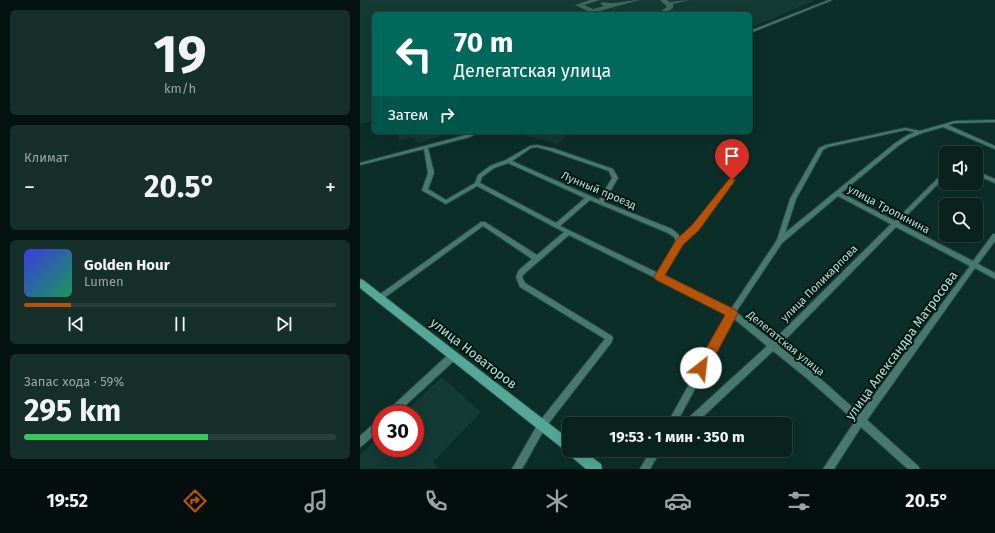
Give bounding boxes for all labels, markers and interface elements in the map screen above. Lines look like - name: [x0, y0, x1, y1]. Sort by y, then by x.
- text: 19: [153, 23, 207, 86]
- text: 70 m: [454, 26, 513, 59]
- icon: left: [388, 28, 440, 80]
- text: Делегатская улица: [454, 60, 611, 82]
- text: km/h: [164, 81, 196, 96]
- icon: right: [436, 104, 458, 126]
- text: Затем: [388, 106, 428, 124]
- pin: [715, 139, 749, 180]
- icon: arrive: [721, 145, 743, 167]
- map controls: [939, 146, 983, 242]
- button: sound: [939, 146, 983, 190]
- text: Климат: [24, 150, 68, 165]
- text: 20.5°: [144, 169, 216, 205]
- street label: Лунный проезд: [559, 169, 638, 212]
- text: −: [24, 174, 35, 201]
- text: +: [325, 174, 336, 201]
- street label: улица Тропинина: [846, 182, 932, 237]
- button: search: [939, 198, 983, 242]
- street label: улица Поликарпова: [778, 242, 860, 324]
- text: Golden Hour: [84, 256, 170, 274]
- street label: улица Александра Матросова: [842, 268, 961, 423]
- text: Lumen: [84, 274, 124, 289]
- street label: Делегатская улица: [743, 307, 827, 379]
- icon: previous: [65, 313, 87, 335]
- icon: pause: [169, 313, 191, 335]
- icon: next: [273, 313, 295, 335]
- street label: улица Новаторов: [427, 315, 520, 392]
- position arrow: [680, 347, 722, 389]
- text: Запас хода · 59%: [24, 374, 124, 389]
- text: 295 km: [24, 393, 121, 429]
- speed limit sign: 30: [372, 405, 424, 457]
- text: 19:53 · 1 мин · 350 m: [609, 428, 745, 446]
- icon: directions: [181, 487, 209, 515]
- icon: music: [302, 487, 330, 515]
- icon: phone: [422, 487, 450, 515]
- icon: climate: [543, 487, 571, 515]
- icon: car: [664, 487, 692, 515]
- icon: filters: [785, 487, 813, 515]
- text: 19:52: [46, 490, 88, 512]
- text: 20.5°: [905, 490, 949, 512]

